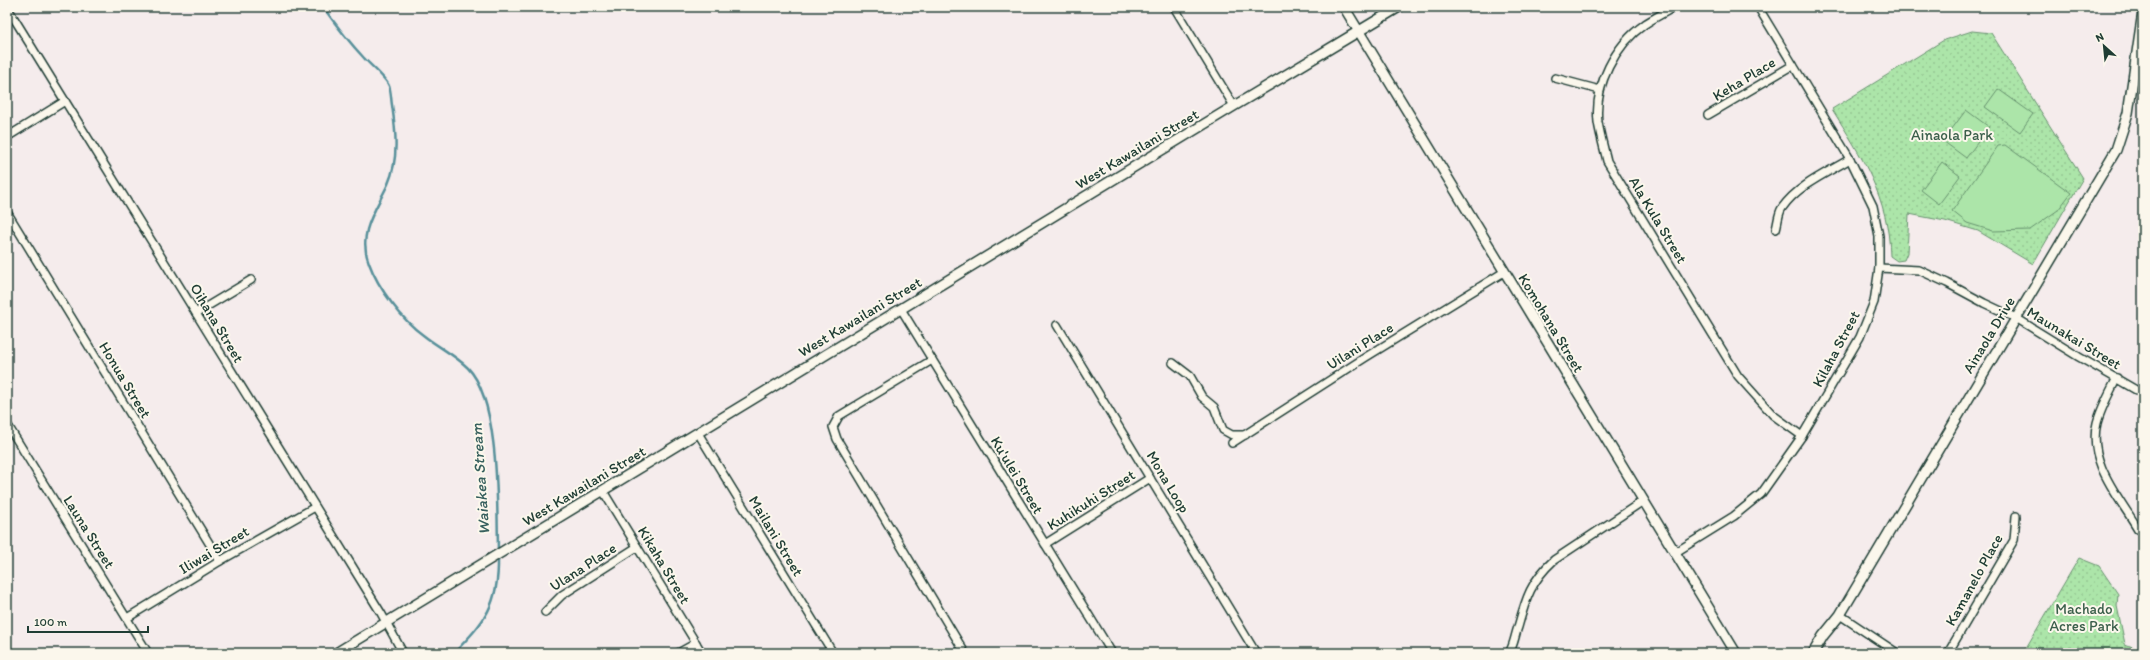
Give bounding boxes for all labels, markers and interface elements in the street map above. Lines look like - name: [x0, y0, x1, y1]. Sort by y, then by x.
- north arrow: [2084, 26, 2124, 66]
- text: N: [2093, 30, 2106, 45]
- street label: Keha Place: [1709, 53, 1779, 105]
- street label: West Kawailani Street: [1072, 105, 1202, 193]
- park label: Ainaola Park: [1911, 126, 1993, 144]
- street label: Ala Kula Street: [1625, 173, 1691, 267]
- street label: Komohana Street: [1514, 270, 1588, 376]
- street label: West Kawailani Street: [795, 273, 925, 361]
- street label: Oihana Street: [186, 280, 248, 366]
- street label: Ainaola Drive: [1959, 293, 2019, 377]
- street label: Maunakai Street: [2024, 303, 2125, 373]
- street label: Kilaha Street: [1808, 307, 1864, 390]
- street label: Uilani Place: [1323, 318, 1397, 374]
- street label: Honua Street: [95, 339, 155, 422]
- water label: Waiakea Stream: [467, 422, 493, 535]
- street label: Ku'ulei Street: [987, 433, 1047, 517]
- street label: West Kawailani Street: [519, 442, 649, 530]
- street label: Mona Loop: [1143, 448, 1193, 516]
- street label: Kuhikuhi Street: [1044, 466, 1139, 534]
- street label: Launa Street: [59, 492, 119, 572]
- street label: Mailani Street: [745, 492, 807, 580]
- street label: Iliwai Street: [176, 522, 253, 578]
- street label: Kikaha Street: [634, 523, 694, 607]
- street label: Kamanelo Place: [1941, 531, 2007, 629]
- street label: Ulana Place: [546, 539, 620, 595]
- park label: Machado Acres Park: [2049, 600, 2119, 635]
- scale bar: [28, 608, 148, 634]
- text: 100 m: [34, 615, 67, 629]

